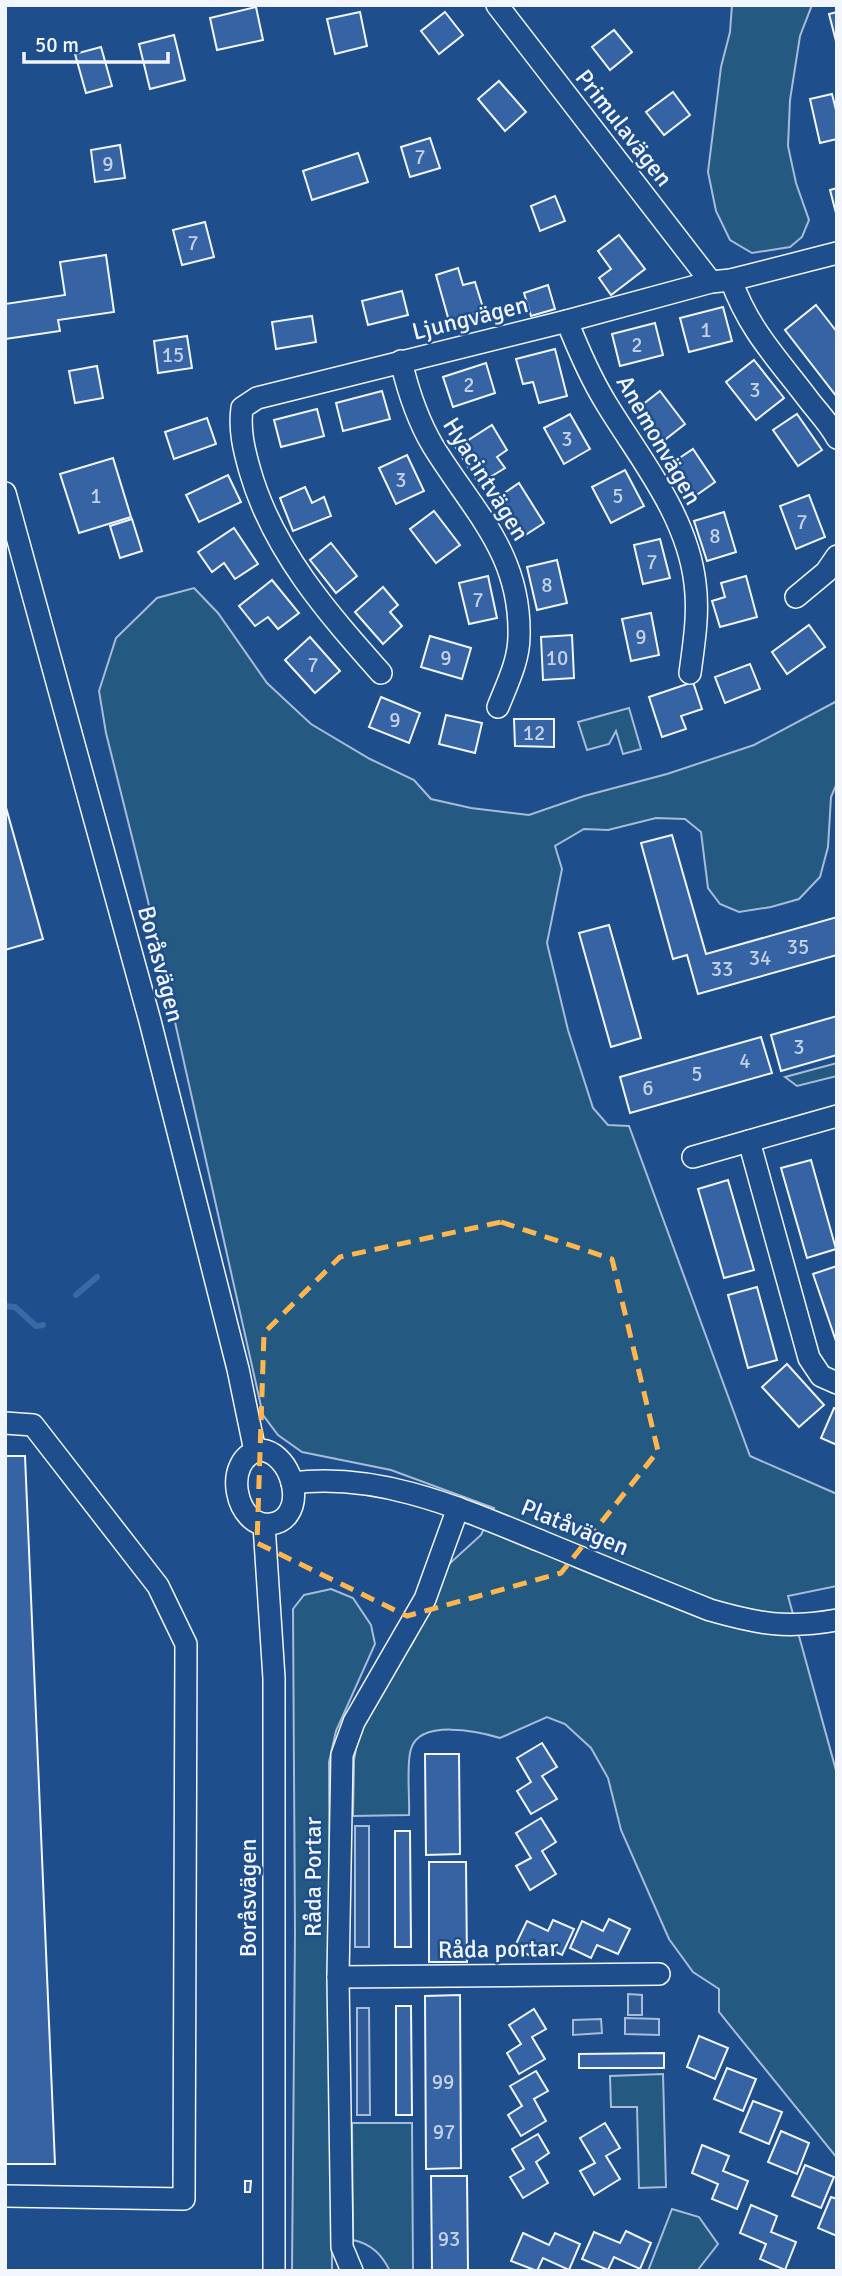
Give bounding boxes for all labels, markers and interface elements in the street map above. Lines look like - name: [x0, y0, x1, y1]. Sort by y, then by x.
- scale bar: [24, 21, 168, 65]
- text: 50 m: [35, 32, 79, 58]
- street label: Primulavägen: [569, 63, 679, 193]
- house number: 7: [414, 144, 426, 170]
- house number: 9: [102, 151, 114, 177]
- house number: 7: [187, 230, 199, 256]
- street label: Ljungvägen: [409, 289, 531, 347]
- house number: 1: [700, 317, 712, 343]
- house number: 2: [631, 332, 643, 358]
- house number: 15: [162, 342, 184, 368]
- street label: Anemonvägen: [610, 370, 708, 510]
- house number: 2: [463, 372, 475, 398]
- house number: 3: [749, 377, 761, 403]
- street label: Hyacintvägen: [436, 412, 536, 546]
- house number: 3: [561, 426, 573, 452]
- house number: 3: [395, 467, 407, 493]
- house number: 1: [90, 483, 102, 509]
- house number: 5: [612, 483, 624, 509]
- house number: 7: [796, 509, 808, 535]
- house number: 8: [709, 523, 721, 549]
- house number: 7: [646, 549, 658, 575]
- house number: 8: [541, 572, 553, 598]
- house number: 7: [472, 587, 484, 613]
- house number: 9: [635, 624, 647, 650]
- house number: 9: [440, 645, 452, 671]
- house number: 10: [546, 645, 568, 671]
- house number: 7: [307, 652, 319, 678]
- house number: 9: [389, 707, 401, 733]
- house number: 12: [523, 720, 545, 746]
- street label: Boråsvägen: [131, 903, 191, 1025]
- house number: 35: [787, 934, 809, 960]
- house number: 34: [749, 945, 771, 971]
- house number: 33: [711, 956, 733, 982]
- house number: 3: [793, 1034, 805, 1060]
- house number: 4: [739, 1048, 751, 1074]
- house number: 5: [691, 1061, 703, 1087]
- house number: 6: [642, 1075, 654, 1101]
- street label: Platåvägen: [517, 1492, 633, 1562]
- street label: Råda Portar: [298, 1817, 328, 1937]
- street label: Boråsvägen: [233, 1838, 263, 1958]
- street label: Råda portar: [438, 1933, 559, 1965]
- house number: 99: [432, 2069, 454, 2095]
- house number: 97: [433, 2119, 455, 2145]
- house number: 93: [438, 2226, 460, 2252]

